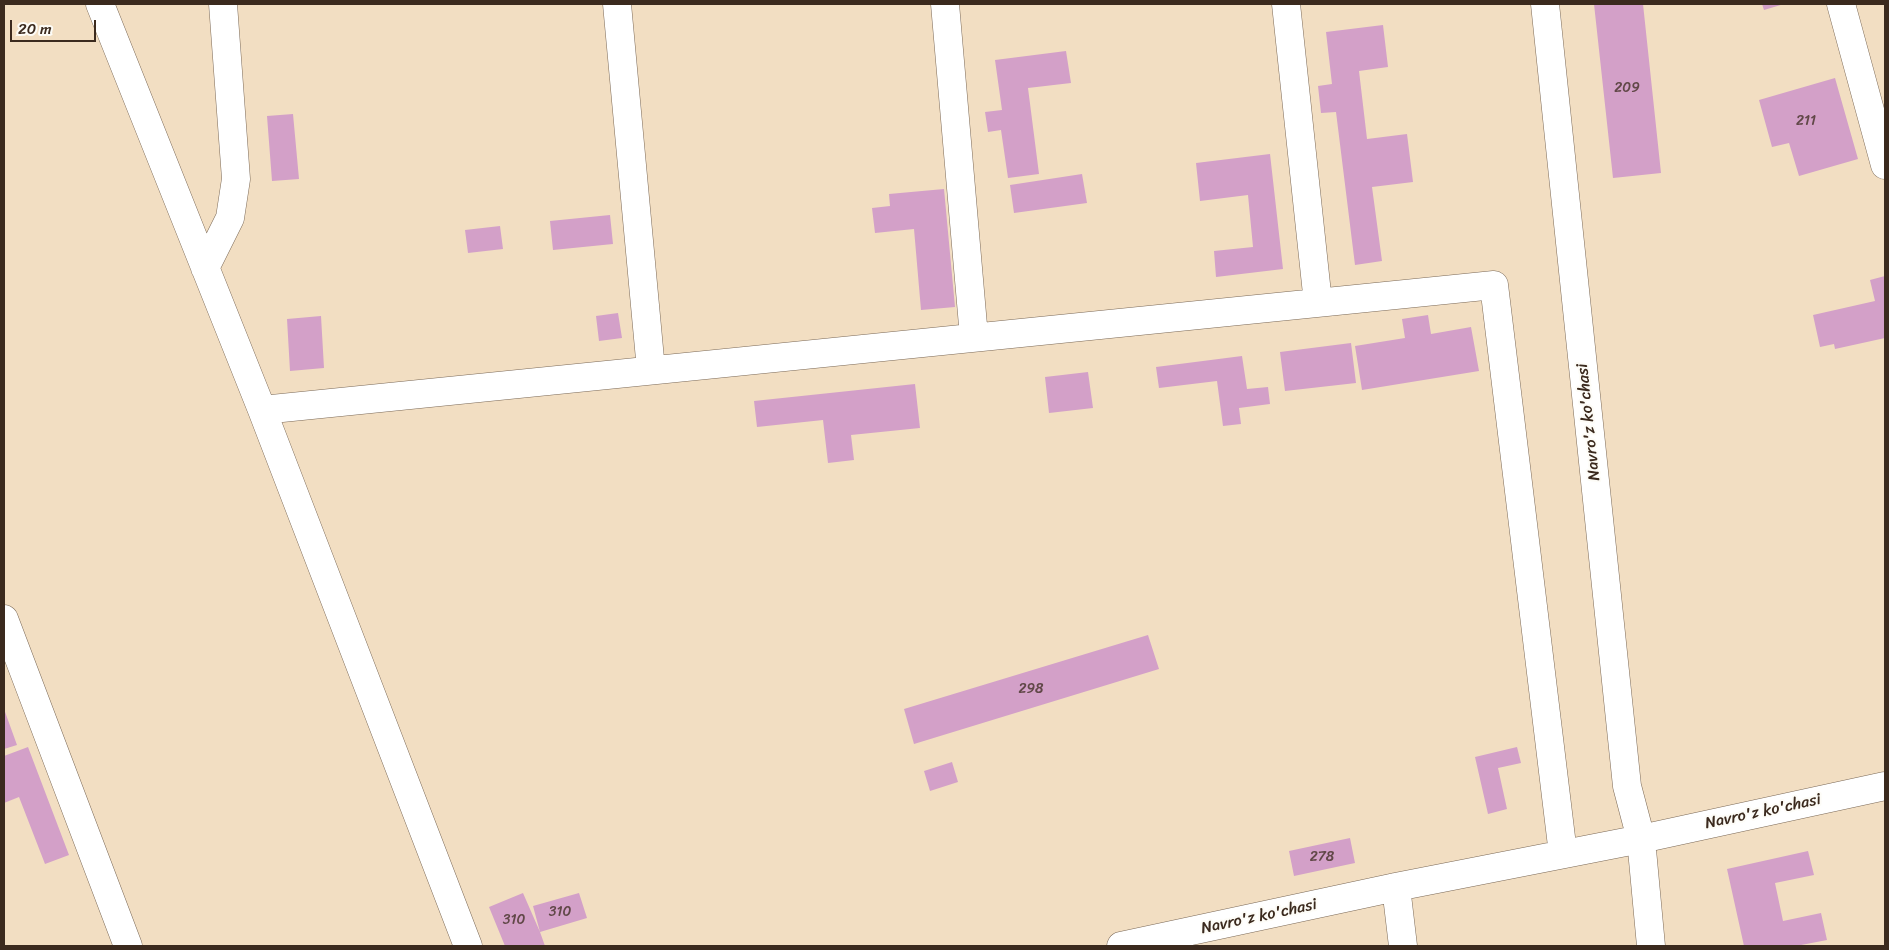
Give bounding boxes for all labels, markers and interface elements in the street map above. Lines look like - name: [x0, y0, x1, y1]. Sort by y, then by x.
- scale bar: [12, 10, 99, 42]
- text: 20 m: [18, 16, 52, 42]
- house number: 209: [1614, 80, 1640, 96]
- house number: 211: [1796, 113, 1816, 129]
- street label: Navro'z ko'chasi: [1573, 362, 1605, 482]
- house number: 298: [1018, 681, 1044, 697]
- street label: Navro'z ko'chasi: [1703, 790, 1823, 834]
- house number: 278: [1310, 849, 1334, 865]
- street label: Navro'z ko'chasi: [1199, 895, 1319, 939]
- house number: 310: [549, 904, 571, 920]
- house number: 310: [503, 912, 525, 928]

